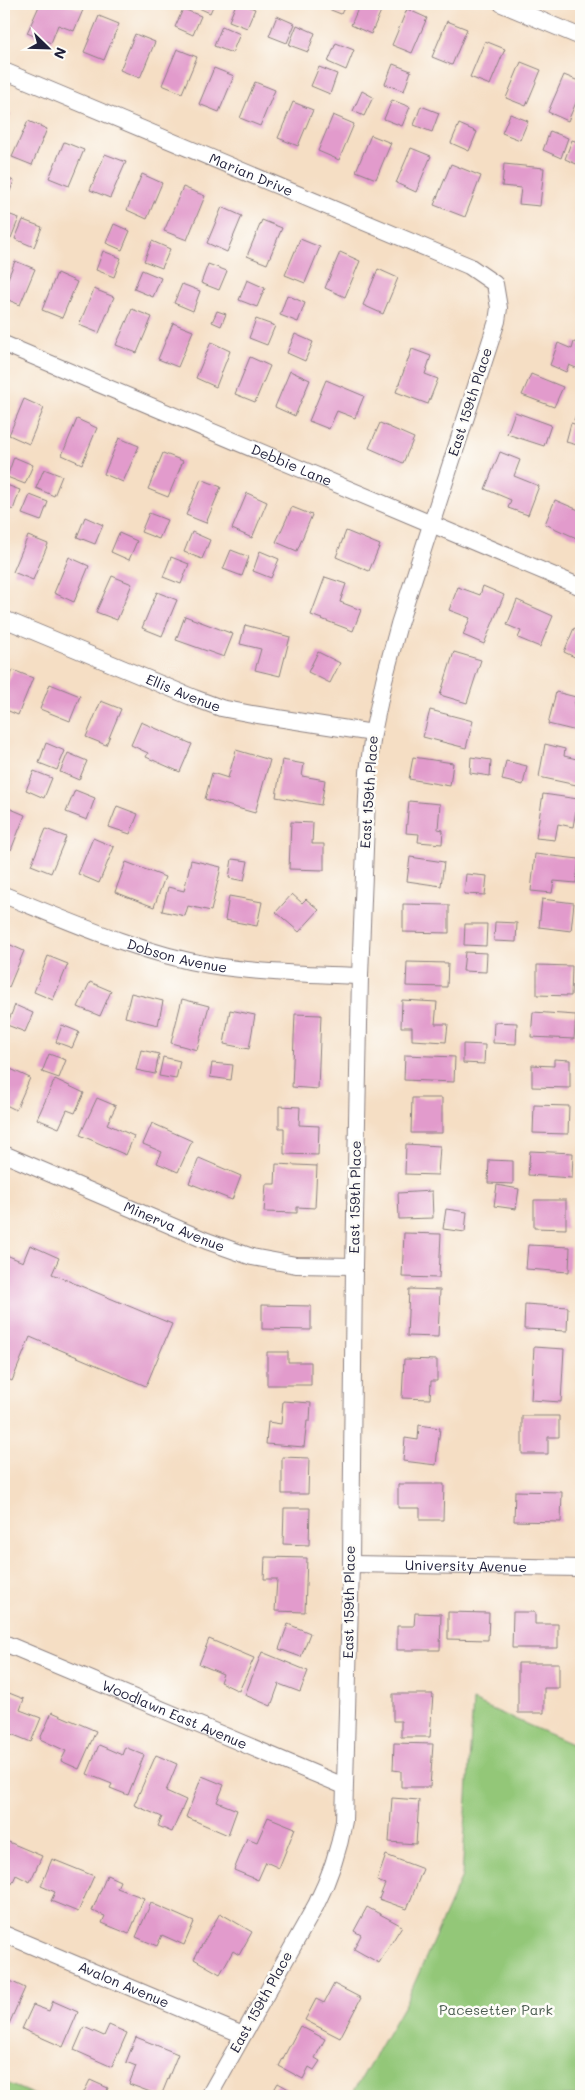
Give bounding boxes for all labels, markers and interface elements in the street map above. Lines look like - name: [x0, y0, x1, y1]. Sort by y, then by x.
- north arrow: [22, 22, 72, 72]
- text: N: [50, 45, 71, 62]
- street label: Marian Drive: [207, 148, 296, 200]
- street label: East 159th Place: [443, 345, 496, 459]
- street label: Debbie Lane: [248, 439, 335, 490]
- street label: Ellis Avenue: [143, 669, 224, 716]
- street label: East 159th Place: [355, 735, 382, 849]
- street label: Dobson Avenue: [125, 934, 228, 977]
- street label: East 159th Place: [344, 1140, 365, 1254]
- street label: Minerva Avenue: [121, 1196, 227, 1256]
- street label: East 159th Place: [338, 1545, 359, 1659]
- street label: University Avenue: [405, 1555, 527, 1576]
- street label: Woodlawn East Avenue: [99, 1675, 250, 1753]
- street label: East 159th Place: [225, 1948, 296, 2056]
- street label: Avalon Avenue: [76, 1957, 172, 2012]
- park label: Pacesetter Park: [439, 2000, 553, 2019]

